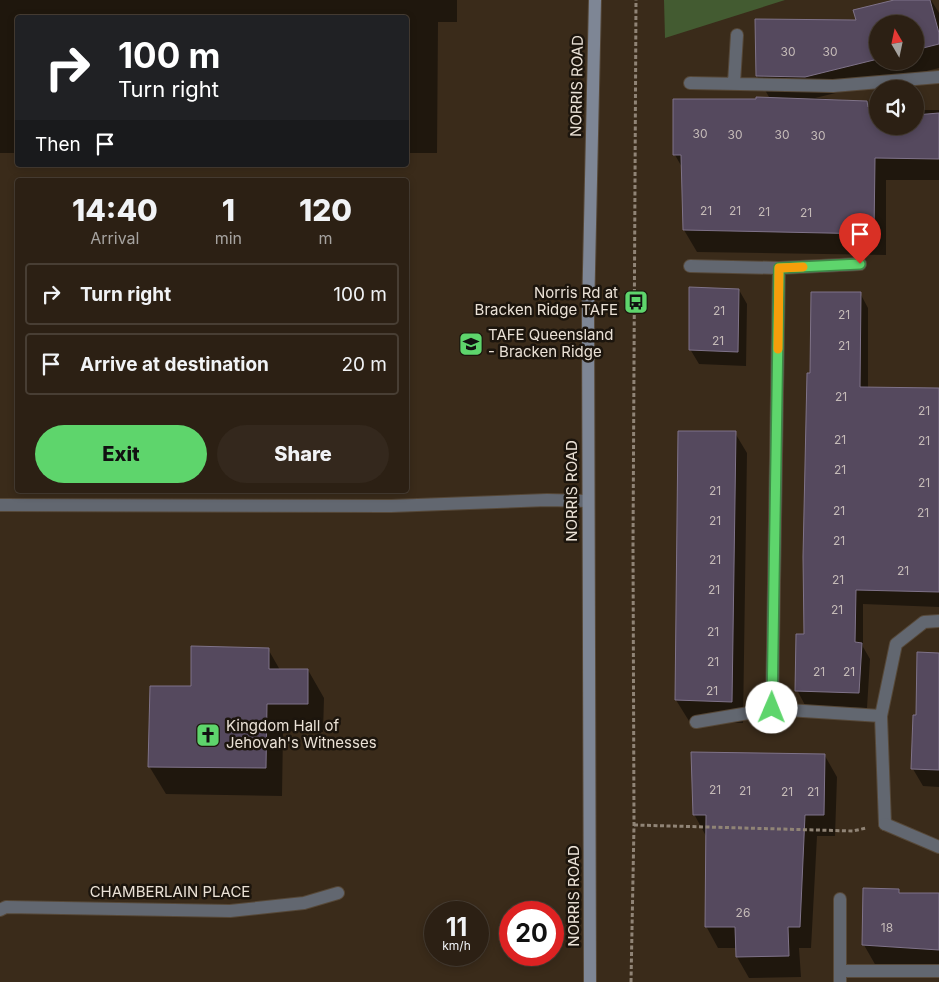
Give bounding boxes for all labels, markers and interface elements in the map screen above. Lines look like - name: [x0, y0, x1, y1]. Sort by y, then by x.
- north arrow: [869, 15, 924, 70]
- map controls: [869, 15, 924, 135]
- text: 100 m: [118, 34, 221, 76]
- icon: right: [35, 35, 100, 100]
- street label: NORRIS ROAD: [566, 35, 587, 137]
- house number: 30: [781, 44, 795, 59]
- house number: 30: [823, 44, 837, 59]
- text: Turn right: [118, 76, 219, 102]
- button: sound: [869, 80, 924, 135]
- house number: 30: [693, 126, 707, 141]
- house number: 30: [728, 127, 742, 142]
- house number: 30: [775, 127, 789, 142]
- house number: 30: [811, 128, 825, 143]
- icon: arrive: [91, 130, 119, 158]
- text: Then: [35, 133, 81, 156]
- text: 14:40: [72, 192, 158, 228]
- text: 1: [222, 192, 235, 228]
- text: 120: [299, 192, 352, 228]
- house number: 21: [700, 203, 712, 218]
- house number: 21: [729, 203, 741, 218]
- house number: 21: [758, 204, 770, 219]
- house number: 21: [800, 205, 812, 220]
- pin: [839, 213, 881, 264]
- icon: arrive: [846, 220, 874, 248]
- text: Arrival: [90, 228, 139, 248]
- text: min: [215, 228, 242, 248]
- text: m: [319, 228, 333, 248]
- icon: right: [37, 280, 65, 308]
- text: Turn right: [80, 283, 171, 306]
- text: 100 m: [333, 283, 387, 306]
- place label: Norris Rd at Bracken Ridge TAFE: [475, 283, 618, 319]
- bus stop icon: Norris Rd at Bracken Ridge TAFE: [623, 289, 649, 315]
- house number: 21: [713, 303, 725, 318]
- house number: 21: [838, 307, 850, 322]
- place label: TAFE Queensland - Bracken Ridge: [488, 325, 614, 361]
- school or university icon: TAFE Queensland - Bracken Ridge: [458, 331, 484, 357]
- house number: 21: [712, 333, 724, 348]
- house number: 21: [838, 338, 850, 353]
- icon: arrive: [37, 350, 65, 378]
- text: Arrive at destination: [80, 353, 269, 376]
- text: 20 m: [341, 353, 387, 376]
- house number: 21: [835, 389, 847, 404]
- house number: 21: [918, 403, 930, 418]
- button: Exit: [35, 425, 207, 483]
- button: Share: [217, 425, 389, 483]
- house number: 21: [834, 432, 846, 447]
- house number: 21: [918, 433, 930, 448]
- street label: NORRIS ROAD: [562, 440, 581, 542]
- house number: 21: [834, 462, 846, 477]
- house number: 21: [918, 475, 930, 490]
- house number: 21: [709, 483, 721, 498]
- house number: 21: [833, 503, 845, 518]
- house number: 21: [917, 505, 929, 520]
- house number: 21: [709, 513, 721, 528]
- house number: 21: [833, 533, 845, 548]
- house number: 21: [709, 552, 721, 567]
- house number: 21: [897, 563, 909, 578]
- house number: 21: [832, 572, 844, 587]
- house number: 21: [708, 582, 720, 597]
- house number: 21: [831, 602, 843, 617]
- house number: 21: [707, 624, 719, 639]
- house number: 21: [707, 654, 719, 669]
- house number: 21: [813, 664, 825, 679]
- house number: 21: [843, 664, 855, 679]
- position arrow: [745, 681, 797, 733]
- house number: 21: [706, 683, 718, 698]
- place label: Kingdom Hall of Jehovah's Witnesses: [226, 716, 377, 752]
- church icon: Kingdom Hall of Jehovah's Witnesses: [195, 722, 221, 748]
- house number: 21: [709, 782, 721, 797]
- house number: 21: [739, 783, 751, 798]
- house number: 21: [781, 784, 793, 799]
- house number: 21: [807, 784, 819, 799]
- street label: NORRIS ROAD: [564, 845, 583, 947]
- street label: CHAMBERLAIN PLACE: [90, 882, 250, 901]
- speed limit sign: 20: [499, 901, 564, 966]
- house number: 26: [736, 905, 750, 920]
- text: 11: [446, 912, 467, 942]
- house number: 18: [881, 920, 893, 935]
- text: km/h: [442, 938, 471, 953]

